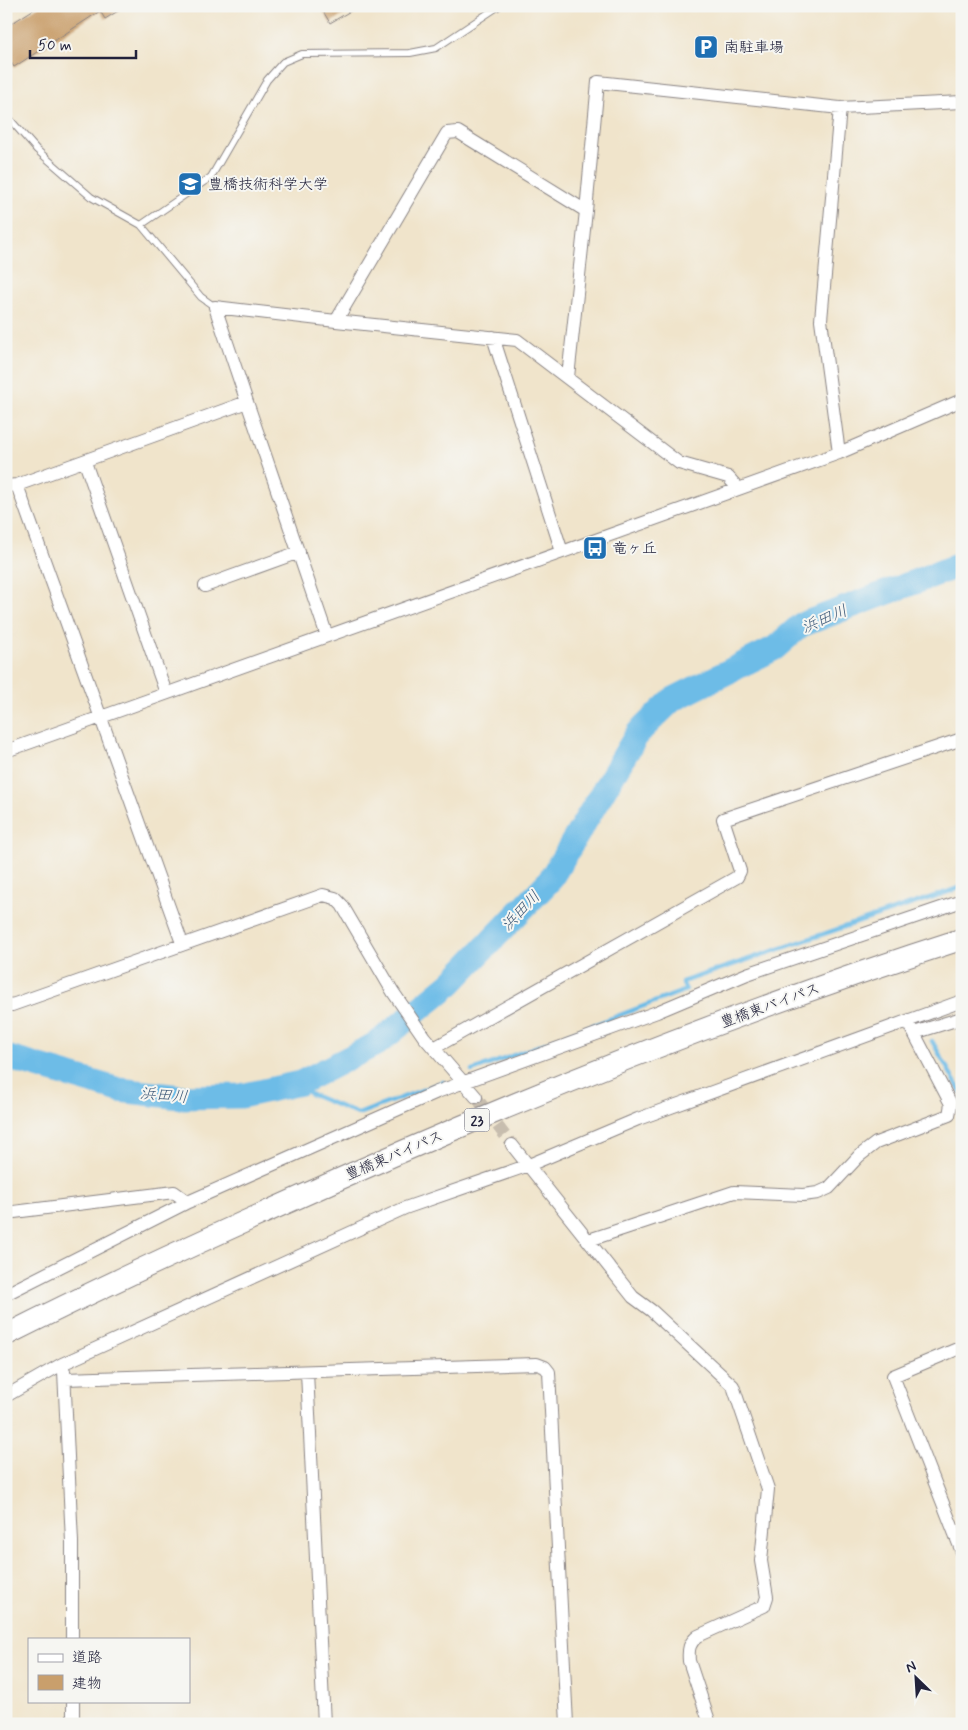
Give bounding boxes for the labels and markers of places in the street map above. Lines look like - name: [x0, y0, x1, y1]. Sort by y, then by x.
- parking icon: 南駐車場: [693, 34, 719, 60]
- place label: 南駐車場: [724, 38, 784, 58]
- school or university icon: 豊橋技術科学大学: [177, 171, 203, 197]
- place label: 豊橋技術科学大学: [208, 175, 328, 195]
- bus stop icon: 竜ヶ丘: [582, 535, 608, 561]
- place label: 竜ヶ丘: [612, 539, 657, 559]

